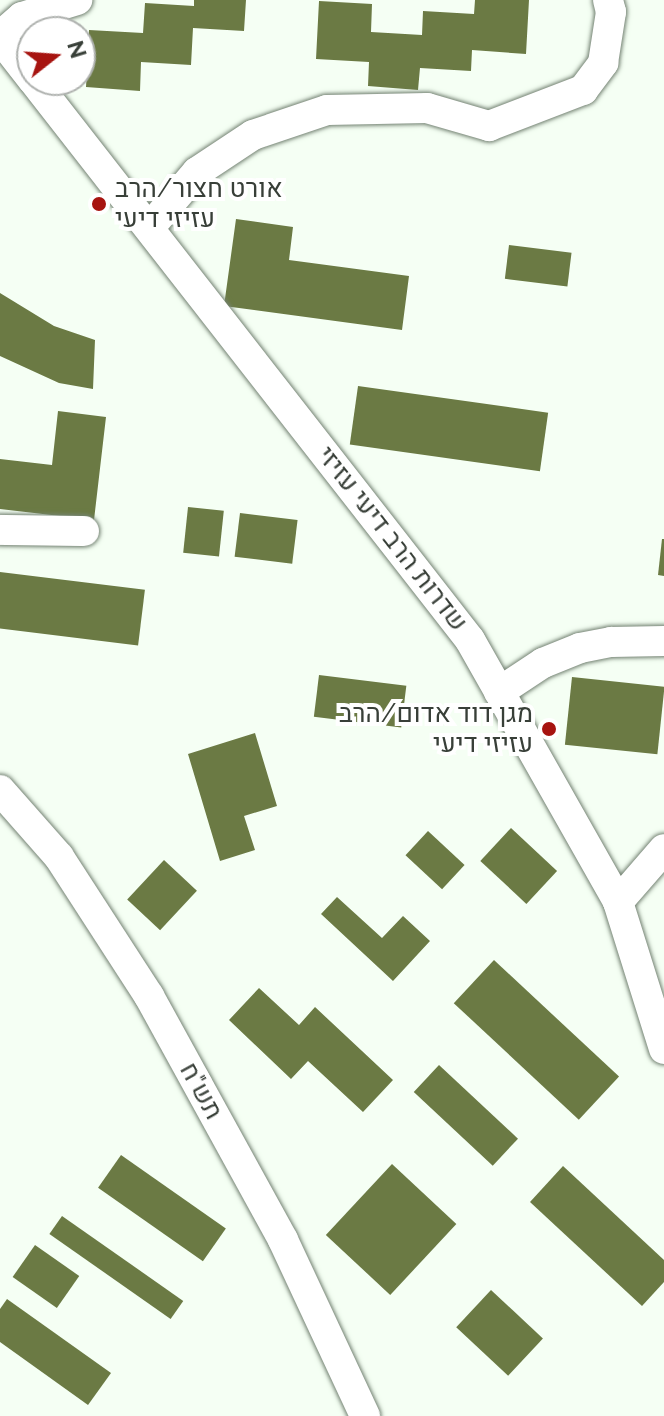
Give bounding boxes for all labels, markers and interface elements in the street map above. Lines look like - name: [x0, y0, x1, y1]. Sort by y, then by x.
- north arrow: [16, 16, 96, 96]
- text: N: [62, 38, 92, 61]
- place label: אורט חצור/הרב עזיזי דיעי: [115, 173, 283, 234]
- marker: אורט חצור/הרב עזיזי דיעי: [90, 195, 108, 213]
- street label: שדרות הרב דיעי עזיזי: [310, 440, 474, 638]
- place label: מגן דוד אדום/הרב עזיזי דיעי: [339, 698, 533, 760]
- marker: מגן דוד אדום/הרב עזיזי דיעי: [540, 720, 558, 738]
- street label: תש"ח: [173, 1057, 229, 1125]

